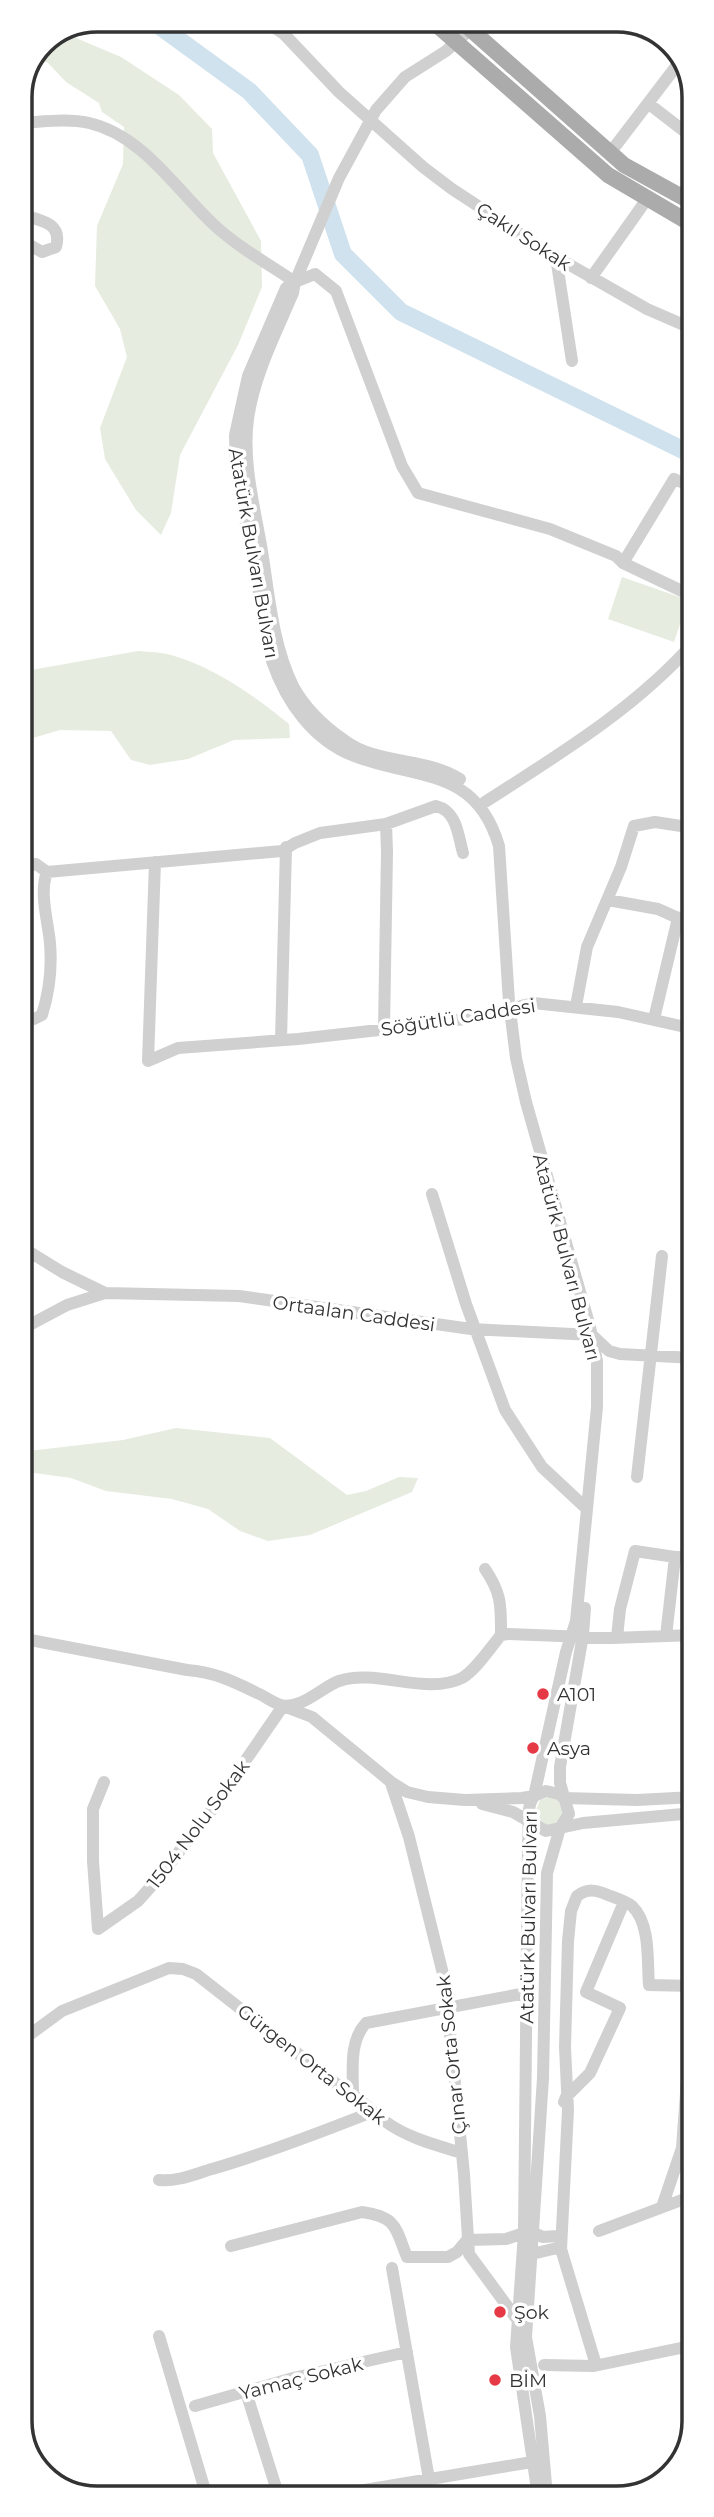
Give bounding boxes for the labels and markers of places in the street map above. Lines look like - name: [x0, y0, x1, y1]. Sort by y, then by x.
- place label: A101: [557, 1683, 596, 1706]
- marker: A101: [535, 1686, 551, 1702]
- place label: Asya: [547, 1737, 591, 1760]
- marker: Asya: [525, 1740, 541, 1756]
- place label: Şok: [514, 2301, 550, 2324]
- marker: Şok: [492, 2304, 508, 2320]
- place label: BİM: [509, 2369, 547, 2392]
- marker: BİM: [487, 2372, 503, 2388]

